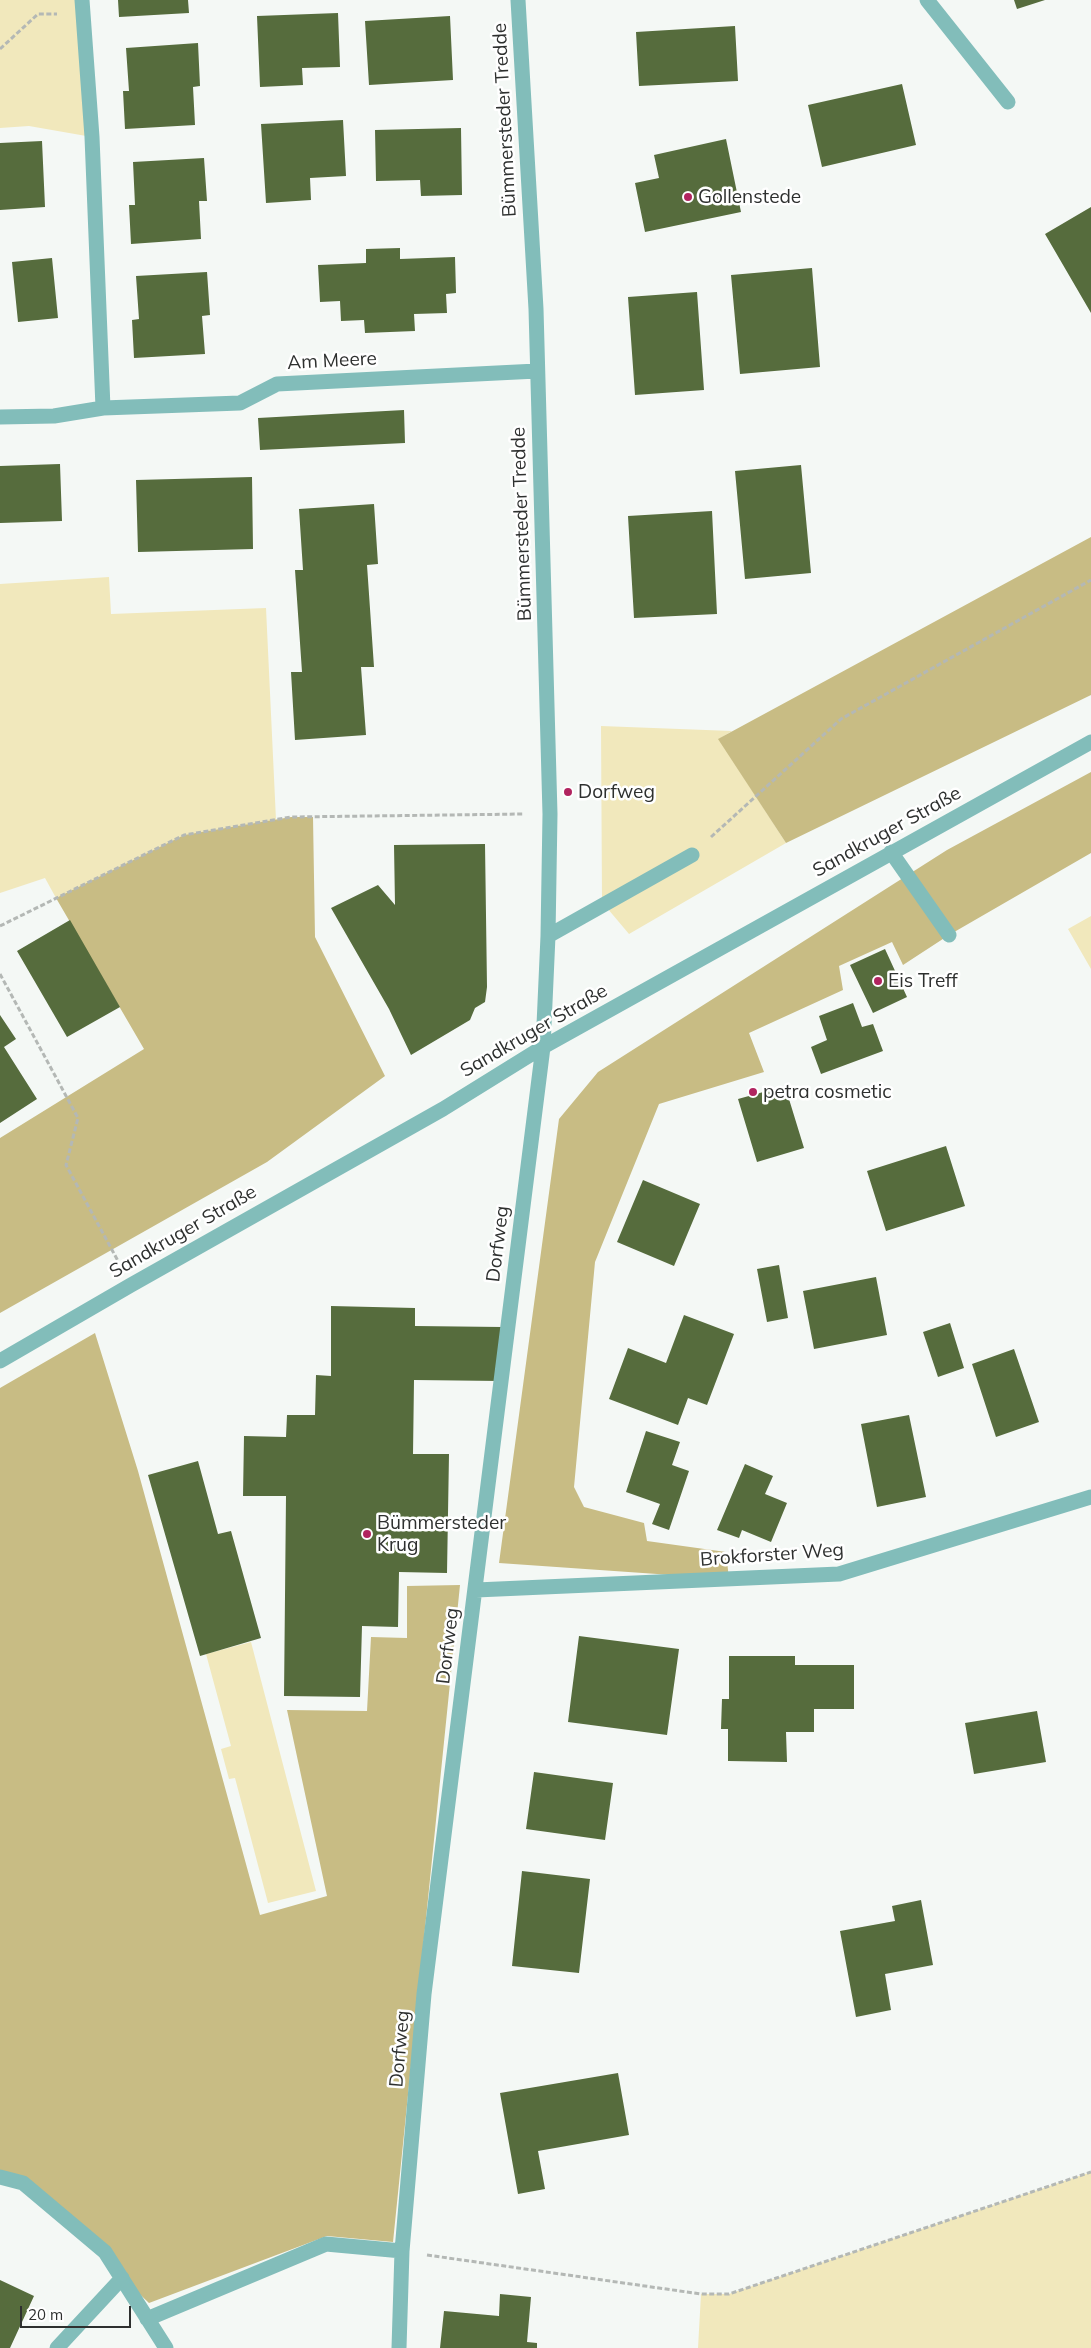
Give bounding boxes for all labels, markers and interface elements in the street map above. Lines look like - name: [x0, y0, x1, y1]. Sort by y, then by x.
- street label: Bümmersteder Tredde: [489, 22, 521, 218]
- place label: Gollenstede: [698, 186, 801, 208]
- marker: Gollenstede: [682, 191, 694, 203]
- street label: Am Meere: [287, 347, 377, 375]
- street label: Bümmersteder Tredde: [507, 426, 537, 622]
- place label: Dorfweg: [578, 781, 655, 803]
- street label: Sandkruger Straße: [809, 782, 965, 882]
- marker: Dorfweg: [562, 786, 574, 798]
- place label: Eis Treff: [888, 970, 958, 992]
- marker: Eis Treff: [872, 975, 884, 987]
- street label: Sandkruger Straße: [456, 980, 612, 1082]
- place label: petra cosmetic: [763, 1081, 892, 1103]
- marker: petra cosmetic: [747, 1086, 759, 1098]
- street label: Sandkruger Straße: [105, 1181, 261, 1283]
- street label: Dorfweg: [482, 1204, 514, 1284]
- place label: Bümmersteder Krug: [377, 1512, 506, 1556]
- marker: Bümmersteder Krug: [361, 1528, 373, 1540]
- street label: Brokforster Weg: [699, 1539, 845, 1571]
- street label: Dorfweg: [432, 1606, 464, 1686]
- street label: Dorfweg: [385, 2010, 415, 2088]
- scale bar: [22, 2296, 134, 2328]
- text: 20 m: [28, 2305, 63, 2324]

